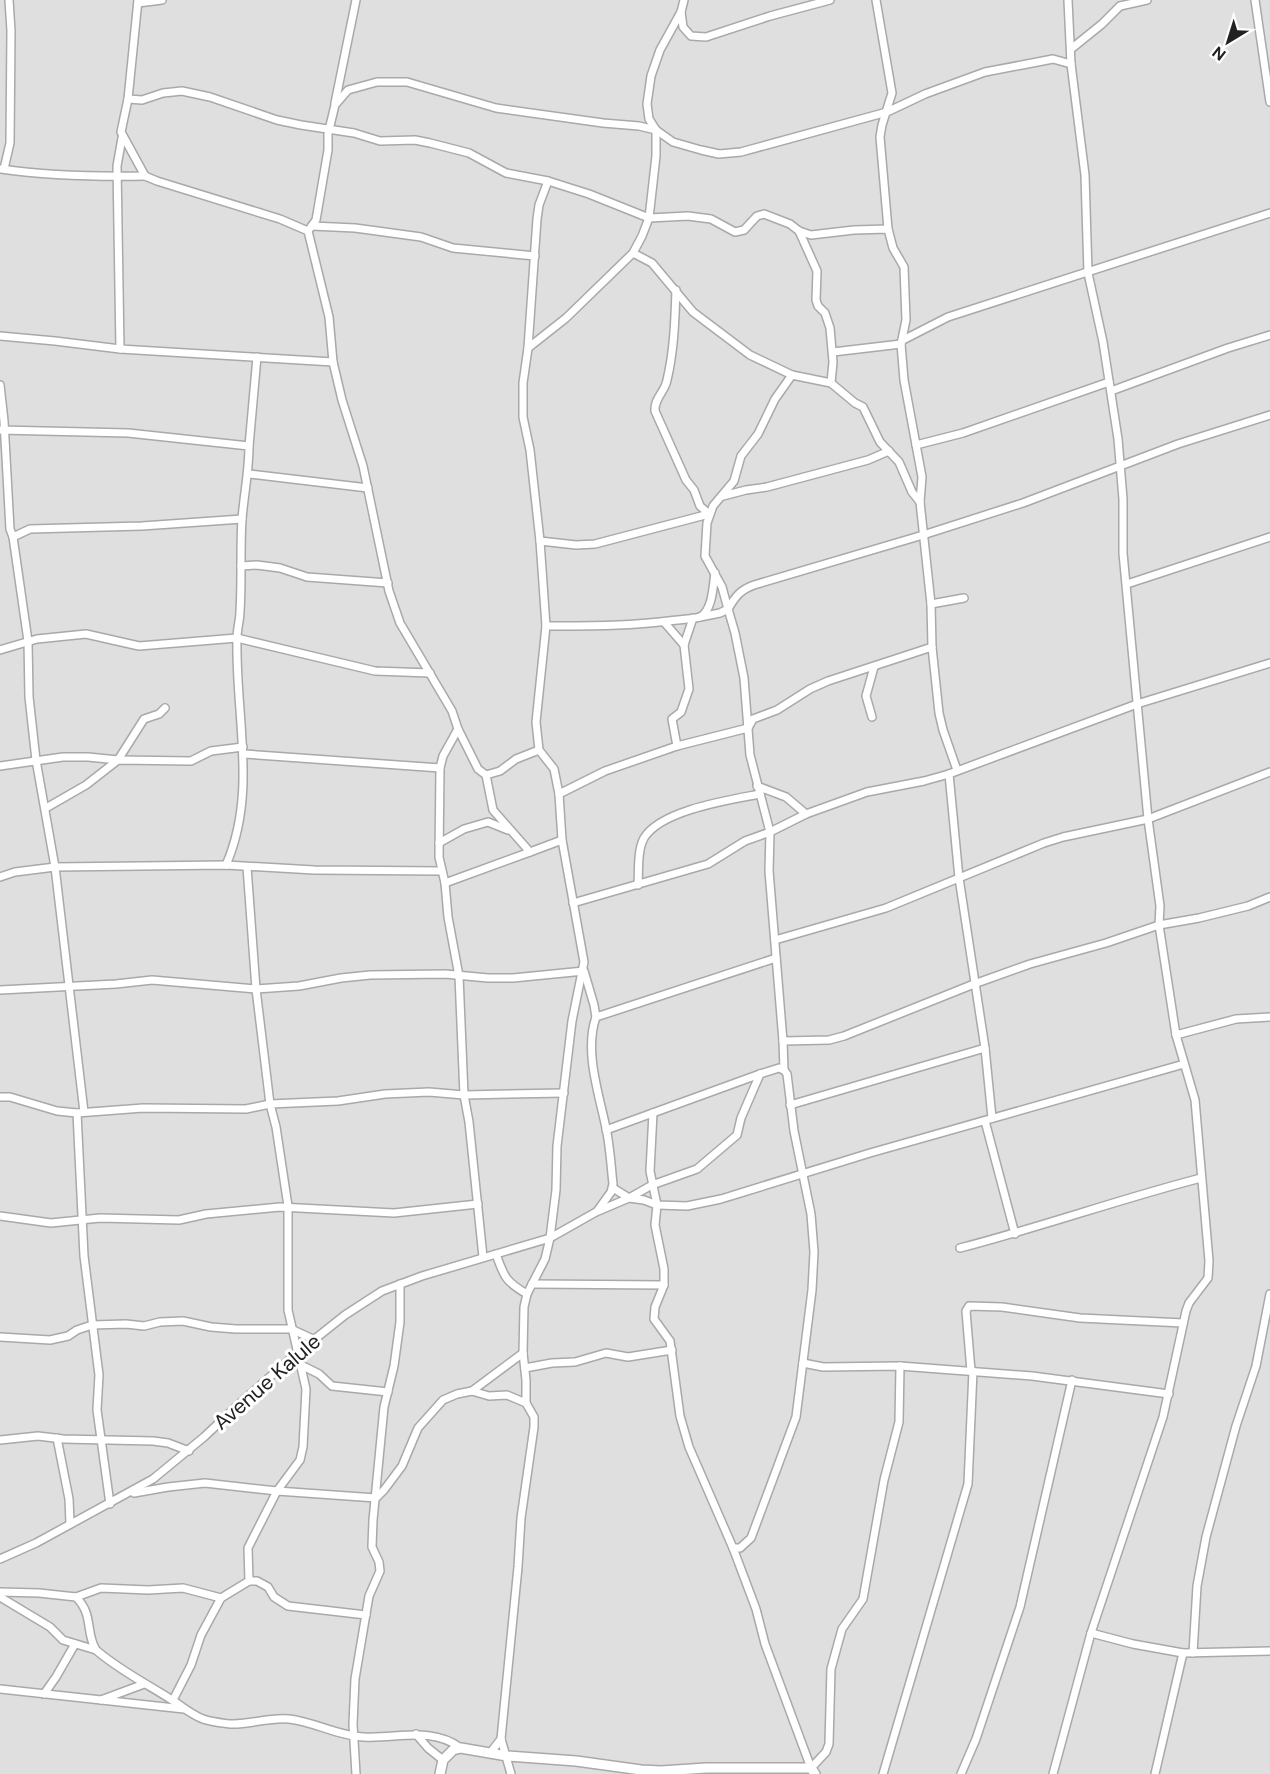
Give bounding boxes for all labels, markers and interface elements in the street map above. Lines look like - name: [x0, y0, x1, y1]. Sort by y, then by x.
- north arrow: [1198, 12, 1258, 72]
- text: N: [1208, 42, 1230, 65]
- street label: Avenue Kalule: [207, 1328, 327, 1436]

